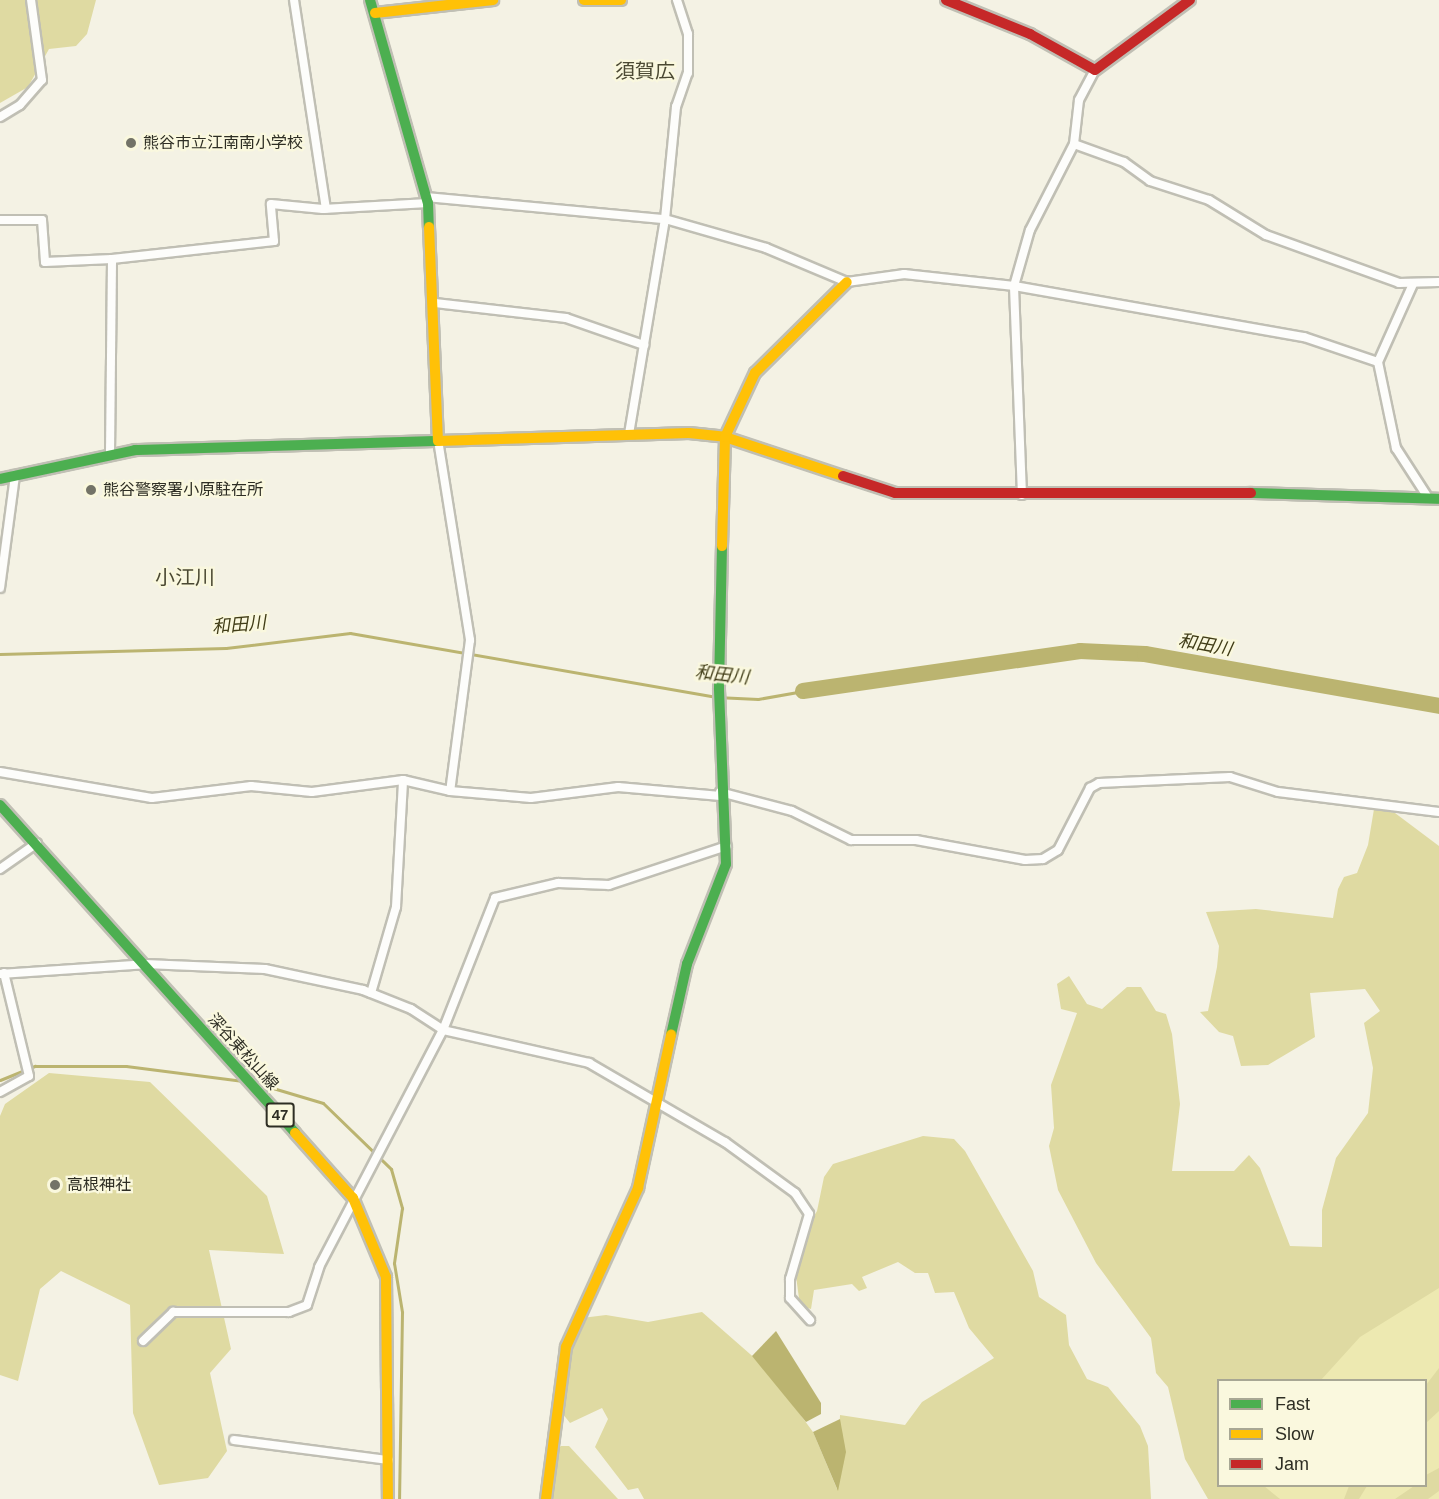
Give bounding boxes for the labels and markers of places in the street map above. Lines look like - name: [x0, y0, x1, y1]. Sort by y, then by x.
- place label: 熊谷市立江南南小学校: [143, 133, 303, 153]
- marker: 熊谷市立江南南小学校: [124, 136, 138, 150]
- place label: 熊谷警察署小原駐在所: [103, 480, 263, 500]
- marker: 熊谷警察署小原駐在所: [84, 483, 98, 497]
- place label: 高根神社: [67, 1175, 131, 1195]
- marker: 高根神社: [48, 1178, 62, 1192]

